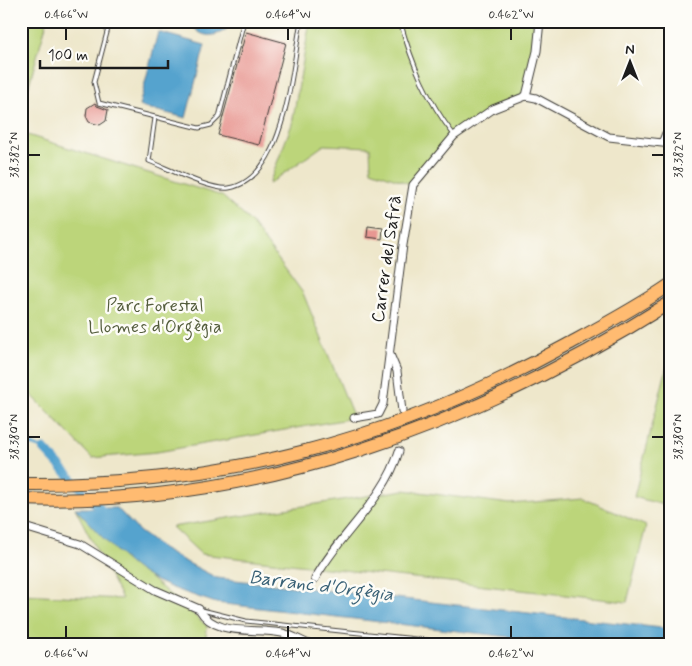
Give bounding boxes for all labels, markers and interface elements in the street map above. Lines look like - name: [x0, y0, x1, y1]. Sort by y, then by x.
- text: 0.466°W: [44, 7, 88, 23]
- text: 0.464°W: [265, 7, 311, 23]
- text: 0.462°W: [488, 7, 534, 23]
- scale bar: [40, 38, 168, 70]
- north arrow: [604, 38, 654, 88]
- text: N: [625, 41, 635, 59]
- text: 100 m: [48, 46, 88, 66]
- text: 38.382°N: [7, 132, 23, 178]
- text: 38.382°N: [671, 132, 687, 178]
- street label: Carrer del Safrà: [366, 194, 408, 324]
- park label: Parc Forestal Llomes d'Orgègia: [88, 294, 222, 341]
- text: 38.380°N: [7, 414, 23, 460]
- text: 38.380°N: [671, 414, 687, 460]
- water label: Barranc d'Orgègia: [247, 565, 395, 609]
- text: 0.466°W: [44, 646, 88, 662]
- text: 0.464°W: [265, 646, 311, 662]
- text: 0.462°W: [488, 646, 534, 662]

